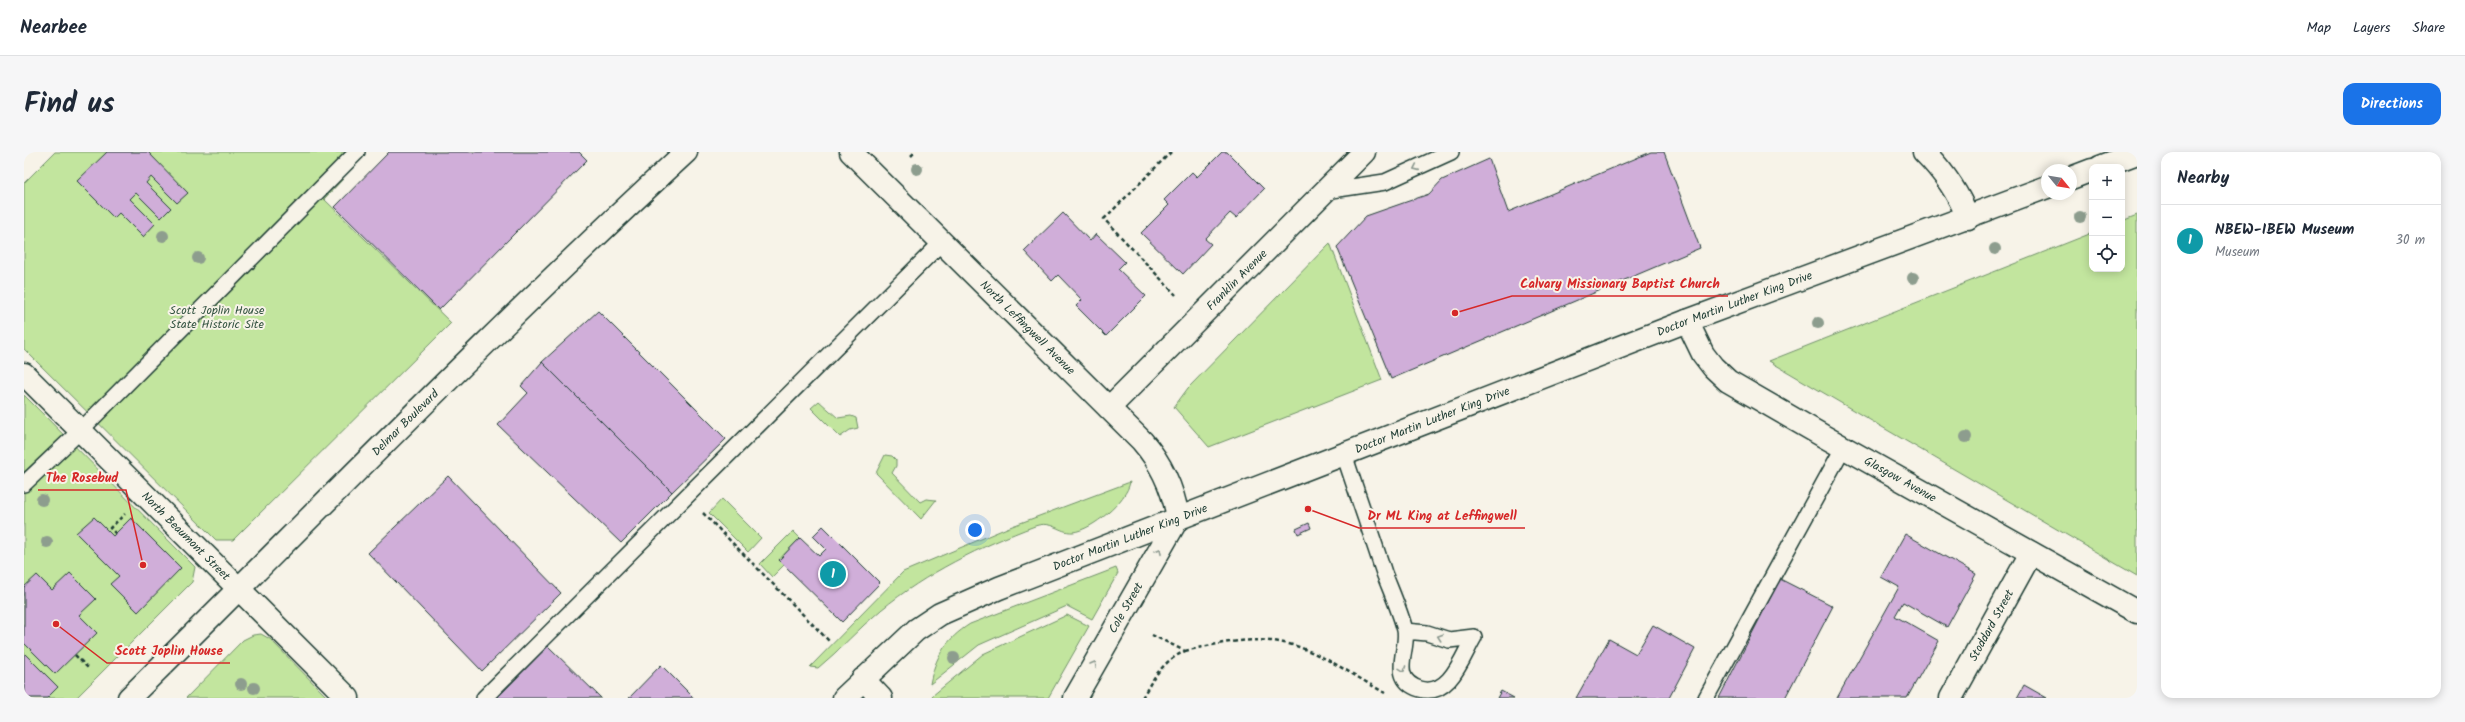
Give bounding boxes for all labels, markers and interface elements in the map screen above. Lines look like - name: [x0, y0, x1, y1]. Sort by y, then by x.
- text: Nearbee: [20, 13, 87, 43]
- text: Map: [2307, 17, 2331, 39]
- text: Layers: [2353, 17, 2391, 39]
- text: Share: [2413, 17, 2445, 39]
- text: Find us: [24, 82, 115, 127]
- button: Directions: [2343, 83, 2441, 125]
- one-way arrow: [1412, 163, 1420, 171]
- north arrow: [2041, 164, 2077, 200]
- map controls: [2089, 164, 2125, 272]
- button: +: [2089, 164, 2125, 200]
- text: Nearby: [2177, 165, 2229, 192]
- button: −: [2089, 200, 2125, 236]
- text: NBEW-IBEW Museum: [2215, 218, 2354, 242]
- text: 1: [2188, 230, 2192, 251]
- text: 30 m: [2396, 230, 2425, 251]
- button: locate: [2089, 236, 2125, 272]
- text: Museum: [2215, 242, 2260, 263]
- street label: Franklin Avenue: [1202, 244, 1272, 315]
- street label: Doctor Martin Luther King Drive: [1654, 265, 1816, 341]
- callout: Calvary Missionary Baptist Church: [1512, 271, 1728, 296]
- text: Calvary Missionary Baptist Church: [1520, 274, 1720, 295]
- street label: North Leffingwell Avenue: [976, 276, 1080, 380]
- park label: Scott Joplin House State Historic Site: [170, 301, 265, 334]
- street label: Doctor Martin Luther King Drive: [1352, 381, 1513, 459]
- street label: Delmar Boulevard: [367, 384, 444, 460]
- street label: Glasgow Avenue: [1861, 451, 1941, 508]
- callout: The Rosebud: [38, 465, 126, 490]
- text: The Rosebud: [46, 468, 119, 489]
- street label: North Beaumont Street: [137, 487, 235, 585]
- street label: Doctor Martin Luther King Drive: [1050, 498, 1211, 576]
- callout: Dr ML King at Leffingwell: [1359, 503, 1525, 528]
- text: Dr ML King at Leffingwell: [1367, 506, 1517, 527]
- your location: [965, 520, 985, 540]
- one-way arrow: [1155, 548, 1162, 555]
- pin: 1: [820, 559, 846, 589]
- street label: Cole Street: [1104, 579, 1148, 637]
- street label: Stoddard Street: [1964, 586, 2019, 665]
- one-way arrow: [1436, 634, 1443, 642]
- callout: Scott Joplin House: [107, 638, 230, 663]
- text: Scott Joplin House: [115, 641, 223, 662]
- one-way arrow: [1090, 661, 1097, 668]
- one-way arrow: [1398, 666, 1406, 673]

